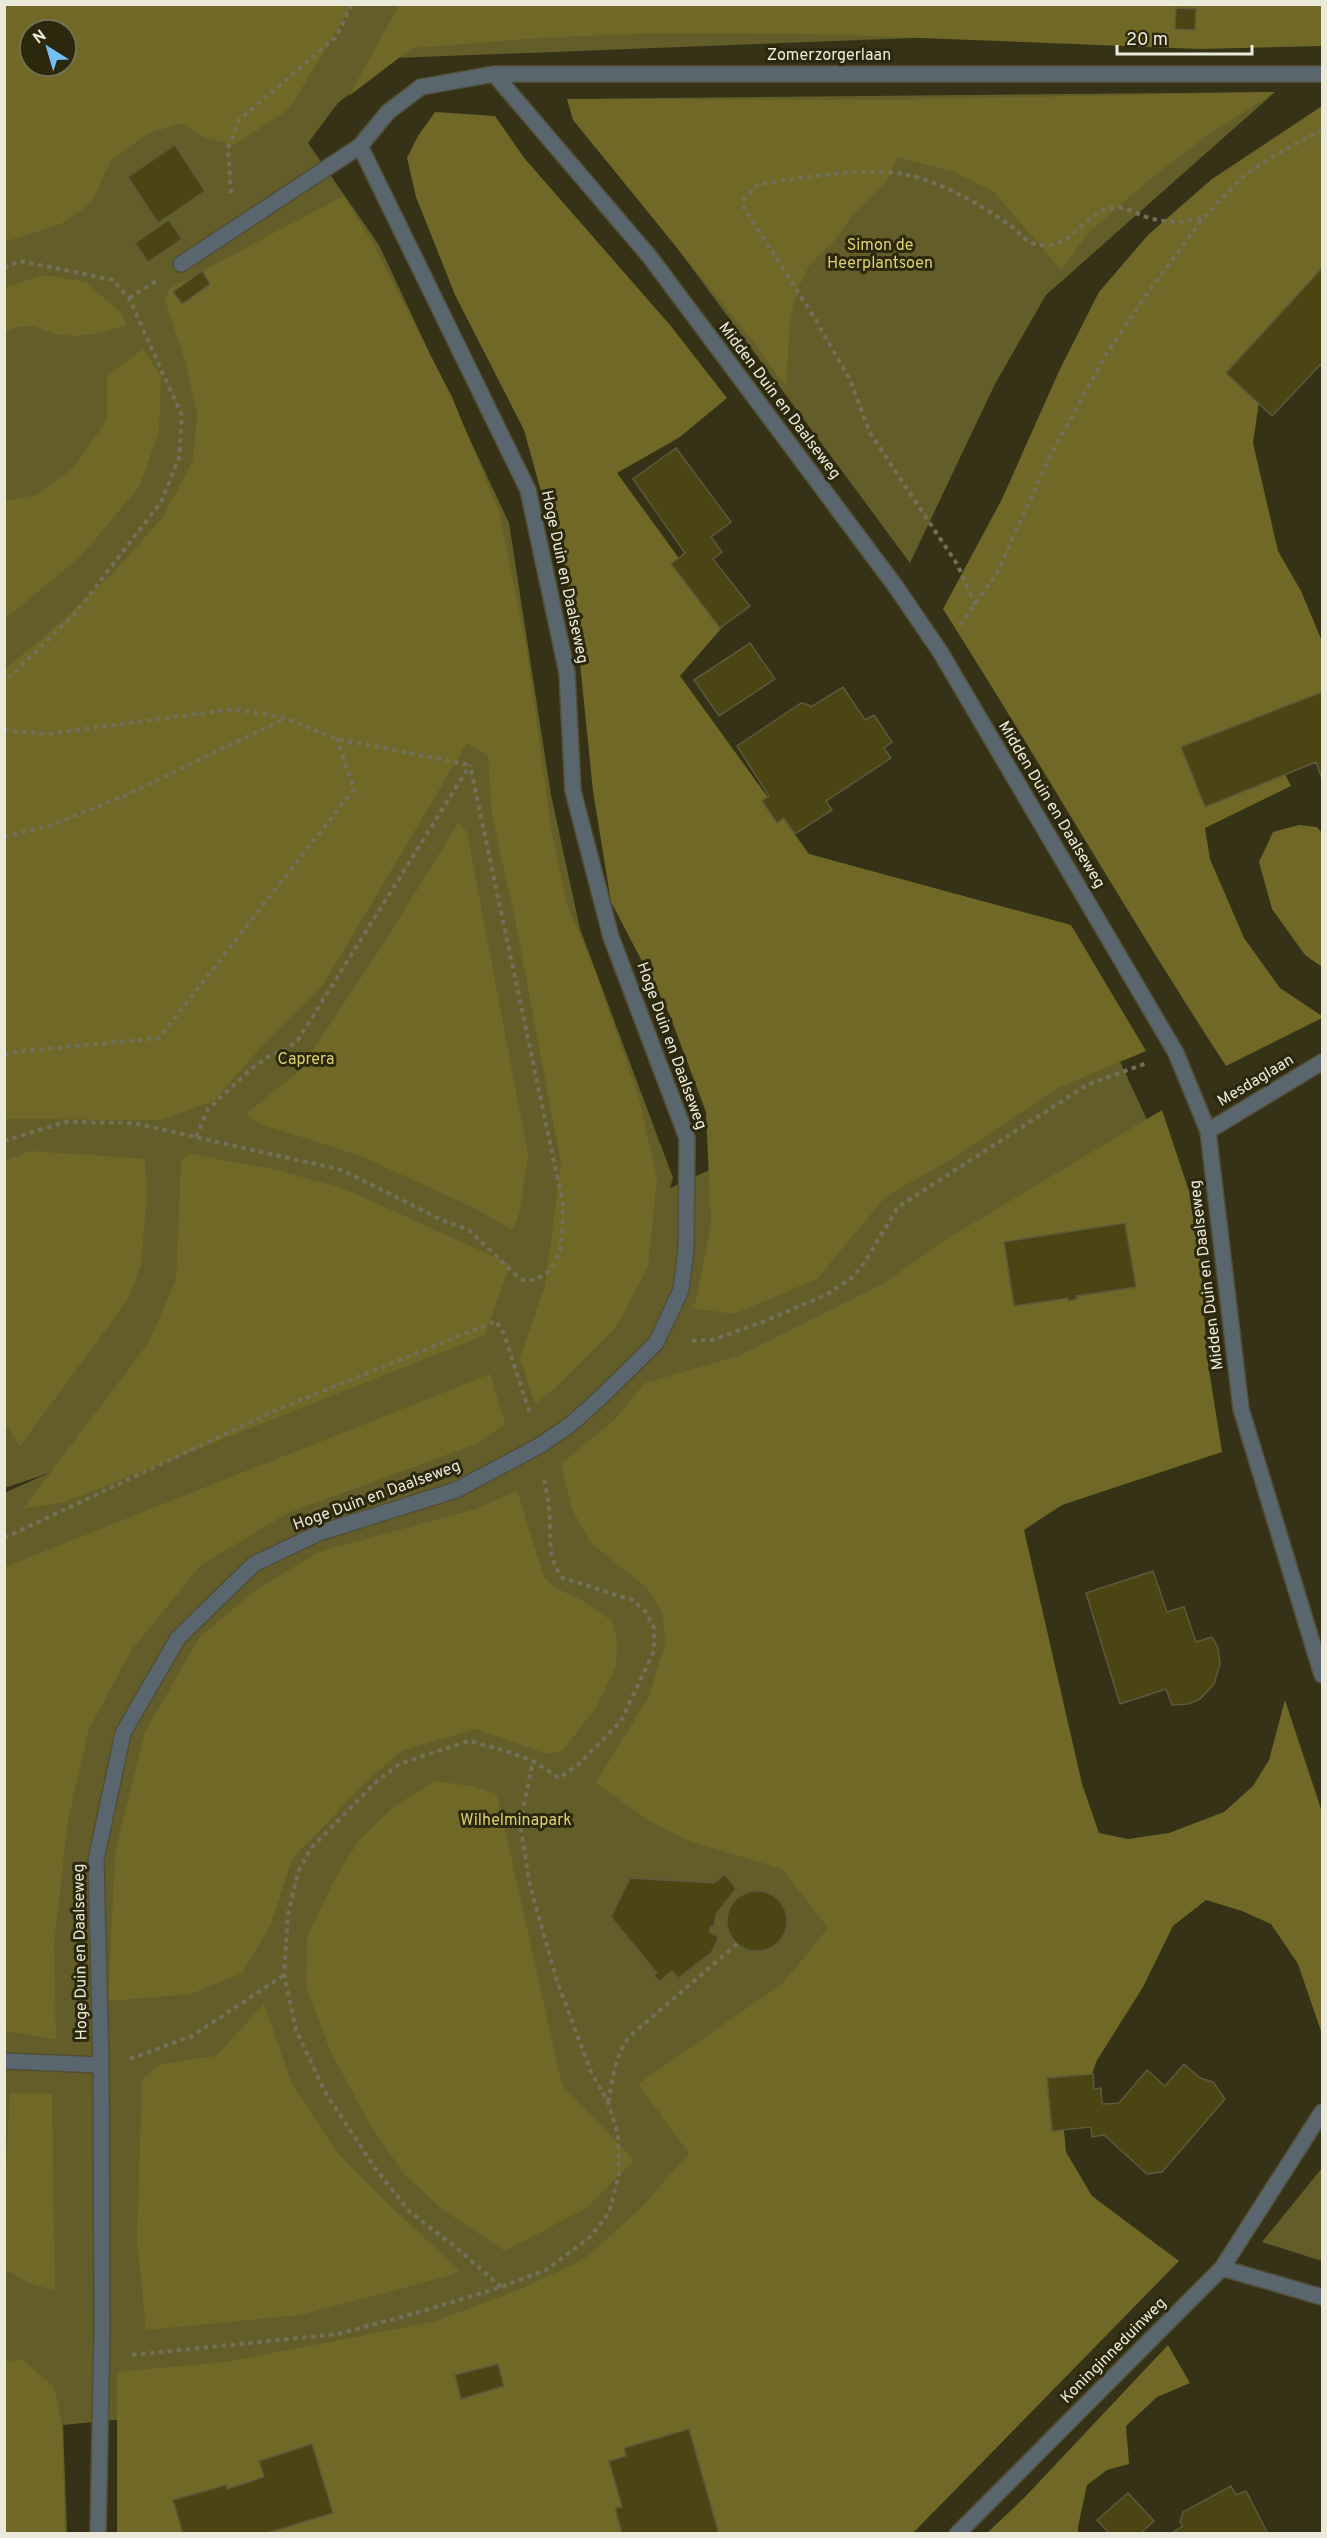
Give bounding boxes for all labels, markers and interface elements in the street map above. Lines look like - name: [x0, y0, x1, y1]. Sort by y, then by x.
- north arrow: [18, 18, 78, 78]
- scale bar: [1117, 18, 1252, 56]
- text: N: [30, 26, 51, 49]
- text: 20 m: [1126, 29, 1168, 52]
- street label: Zomerzorgerlaan: [767, 46, 891, 66]
- park label: Simon de Heerplantsoen: [827, 236, 933, 274]
- street label: Midden Duin en Daalseweg: [713, 319, 845, 483]
- street label: Hoge Duin en Daalseweg: [536, 489, 592, 665]
- street label: Midden Duin en Daalseweg: [993, 718, 1109, 892]
- street label: Hoge Duin en Daalseweg: [631, 960, 711, 1132]
- park label: Caprera: [278, 1050, 334, 1070]
- street label: Mesdaglaan: [1214, 1050, 1298, 1112]
- street label: Midden Duin en Daalseweg: [1185, 1179, 1229, 1371]
- street label: Hoge Duin en Daalseweg: [291, 1456, 463, 1536]
- park label: Wilhelminapark: [460, 1811, 572, 1831]
- street label: Hoge Duin en Daalseweg: [69, 1863, 93, 2041]
- street label: Koninginneduinweg: [1057, 2294, 1171, 2408]

